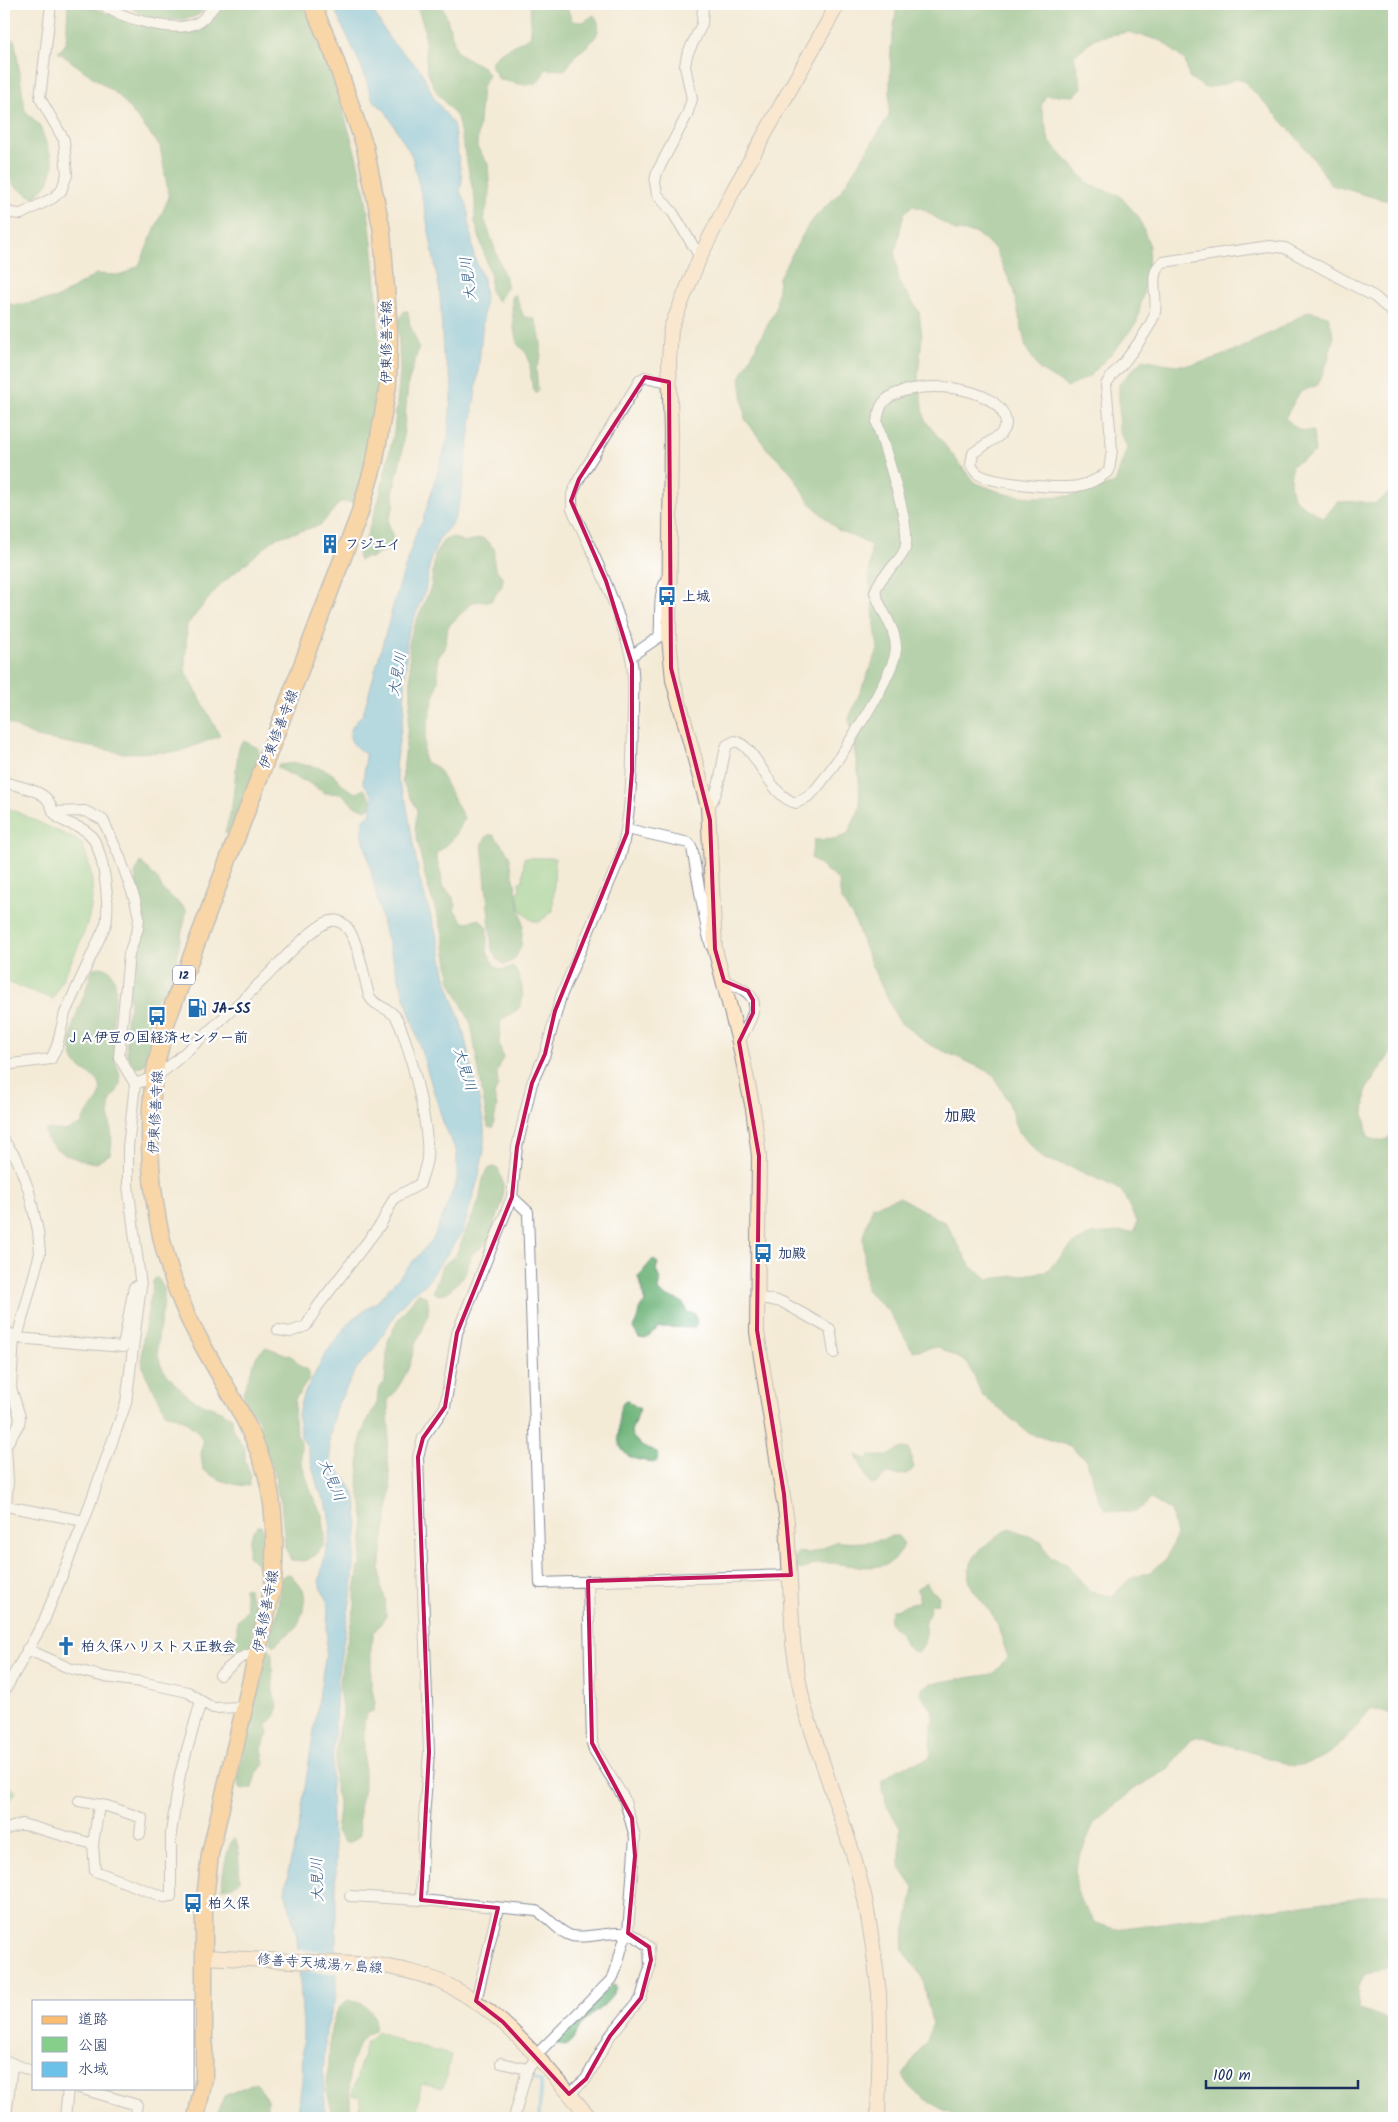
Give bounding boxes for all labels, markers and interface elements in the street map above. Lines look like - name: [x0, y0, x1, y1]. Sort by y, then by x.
- water label: 大見川: [454, 255, 484, 303]
- street label: 伊東修善寺線: [376, 300, 398, 384]
- building icon: フジエイ: [319, 533, 341, 555]
- place label: フジエイ: [345, 534, 401, 556]
- bus stop icon: 上城: [656, 585, 678, 607]
- place label: 上城: [682, 586, 710, 608]
- water label: 大見川: [382, 650, 414, 698]
- street label: 伊東修善寺線: [254, 686, 304, 773]
- road number: 12: [173, 966, 195, 984]
- fuel station icon: JA-SS: [186, 997, 208, 1019]
- place label: JA-SS: [212, 998, 251, 1020]
- bus stop icon: ＪＡ伊豆の国経済センター前: [146, 1005, 168, 1027]
- place label: ＪＡ伊豆の国経済センター前: [66, 1027, 248, 1049]
- water label: 大見川: [446, 1044, 482, 1094]
- street label: 伊東修善寺線: [143, 1070, 169, 1155]
- district label: 加殿: [944, 1104, 976, 1129]
- bus stop icon: 加殿: [752, 1242, 774, 1264]
- place label: 加殿: [778, 1243, 806, 1265]
- water label: 大見川: [311, 1455, 351, 1506]
- street label: 伊東修善寺線: [247, 1568, 285, 1655]
- church icon: 柏久保ハリストス正教会: [55, 1635, 77, 1657]
- place label: 柏久保ハリストス正教会: [81, 1636, 236, 1658]
- water label: 大見川: [305, 1857, 331, 1903]
- bus stop icon: 柏久保: [182, 1892, 204, 1914]
- place label: 柏久保: [208, 1893, 250, 1915]
- street label: 修善寺天城湯ヶ島線: [256, 1949, 384, 1979]
- legend: [32, 2000, 195, 2090]
- text: 道路: [78, 2008, 108, 2032]
- text: 公園: [78, 2034, 108, 2058]
- scale bar: [1206, 2057, 1358, 2089]
- text: 水域: [78, 2058, 108, 2082]
- text: 100 m: [1213, 2064, 1251, 2088]

